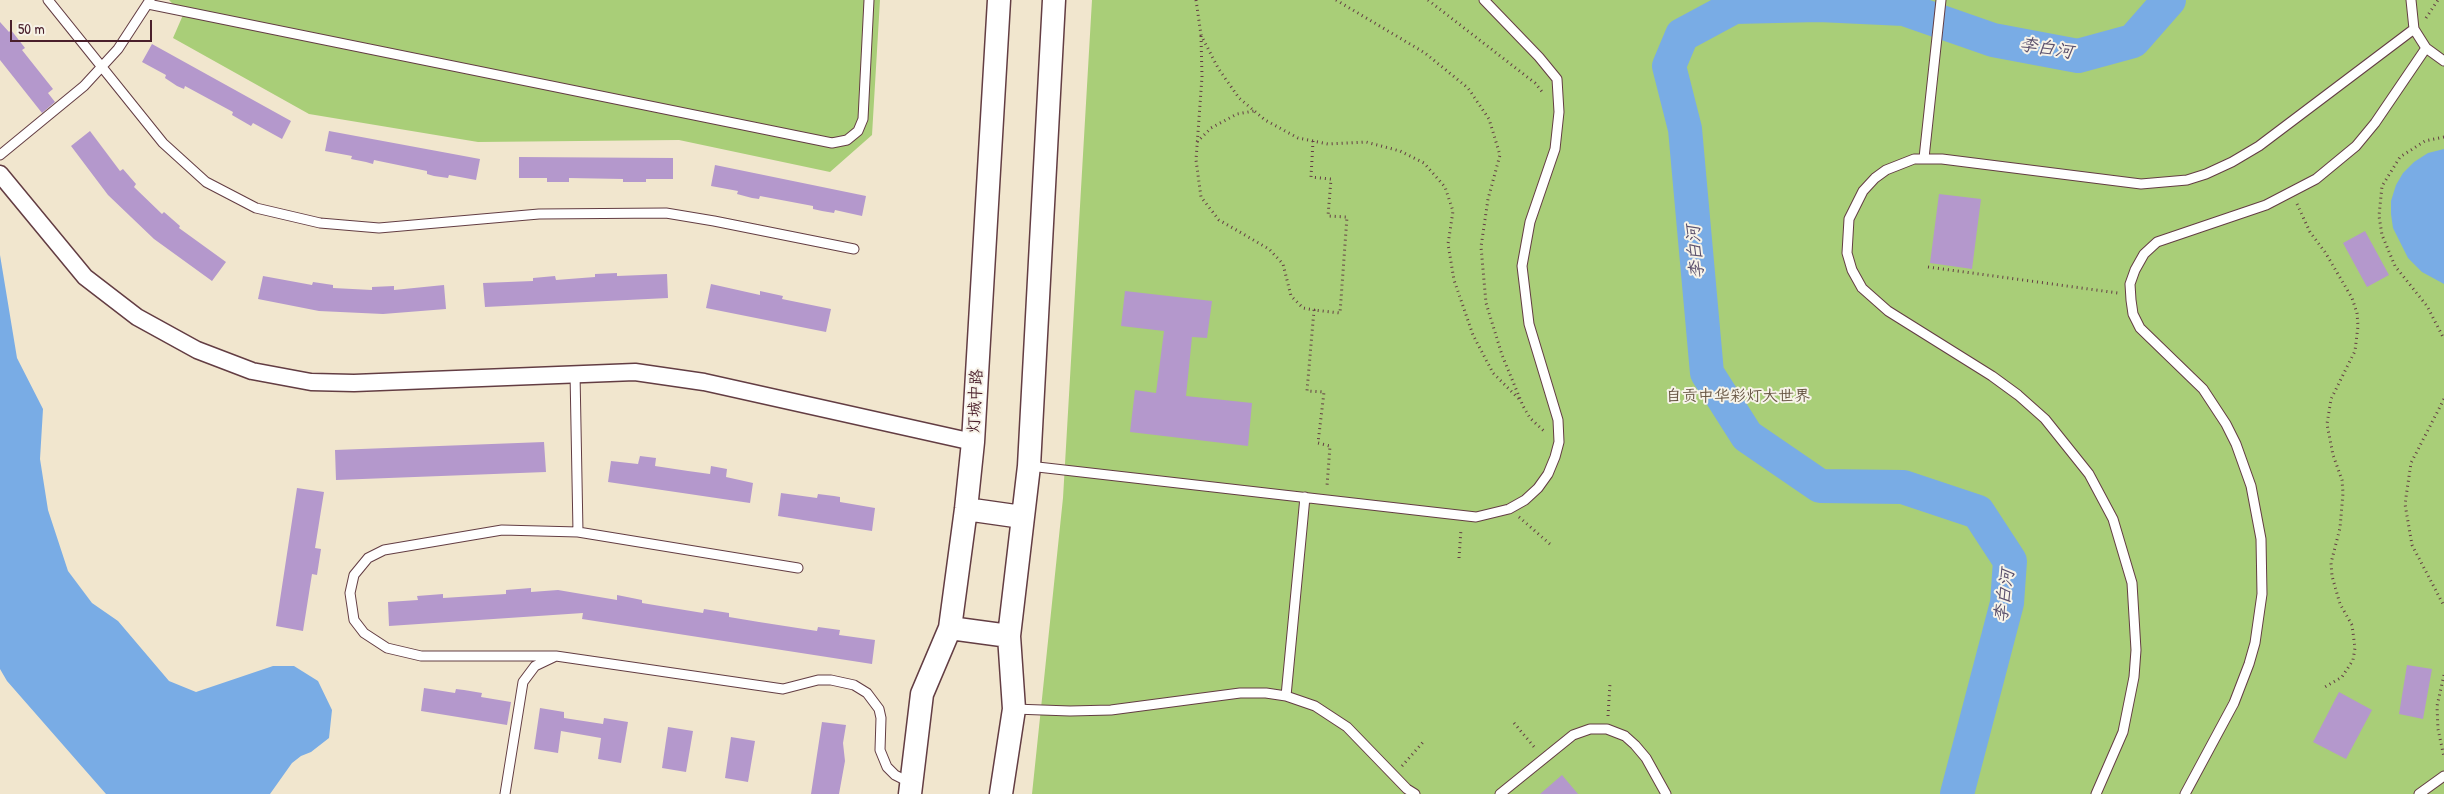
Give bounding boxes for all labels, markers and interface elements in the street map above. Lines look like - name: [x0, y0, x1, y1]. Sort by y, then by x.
- scale bar: [12, 10, 155, 42]
- text: 50 m: [18, 18, 45, 39]
- water label: 李白河: [2018, 34, 2074, 64]
- water label: 李白河: [1683, 224, 1709, 280]
- street label: 灯城中路: [965, 369, 987, 433]
- park label: 自贡中华彩灯大世界: [1666, 387, 1810, 407]
- water label: 李白河: [1991, 568, 2019, 624]

